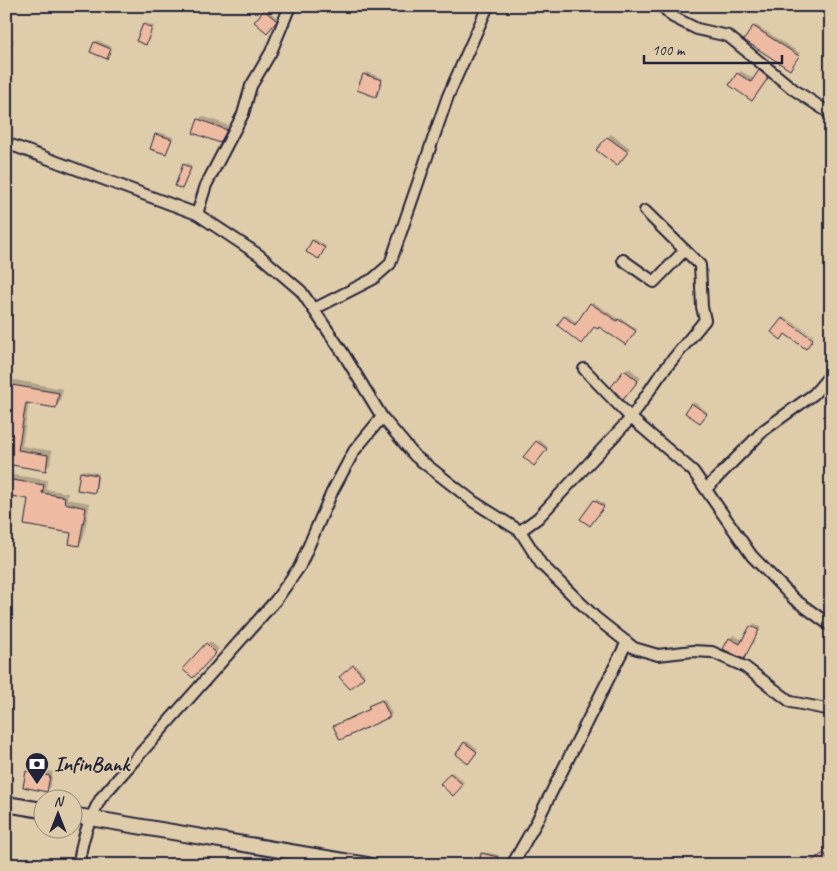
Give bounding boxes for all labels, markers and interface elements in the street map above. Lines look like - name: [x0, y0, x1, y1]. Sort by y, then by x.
- scale bar: [644, 32, 782, 64]
- text: 100 m: [652, 41, 686, 60]
- bank icon: InfinBank: [24, 751, 50, 785]
- place label: InfinBank: [54, 751, 131, 777]
- north arrow: [32, 788, 82, 838]
- text: N: [54, 793, 65, 810]

